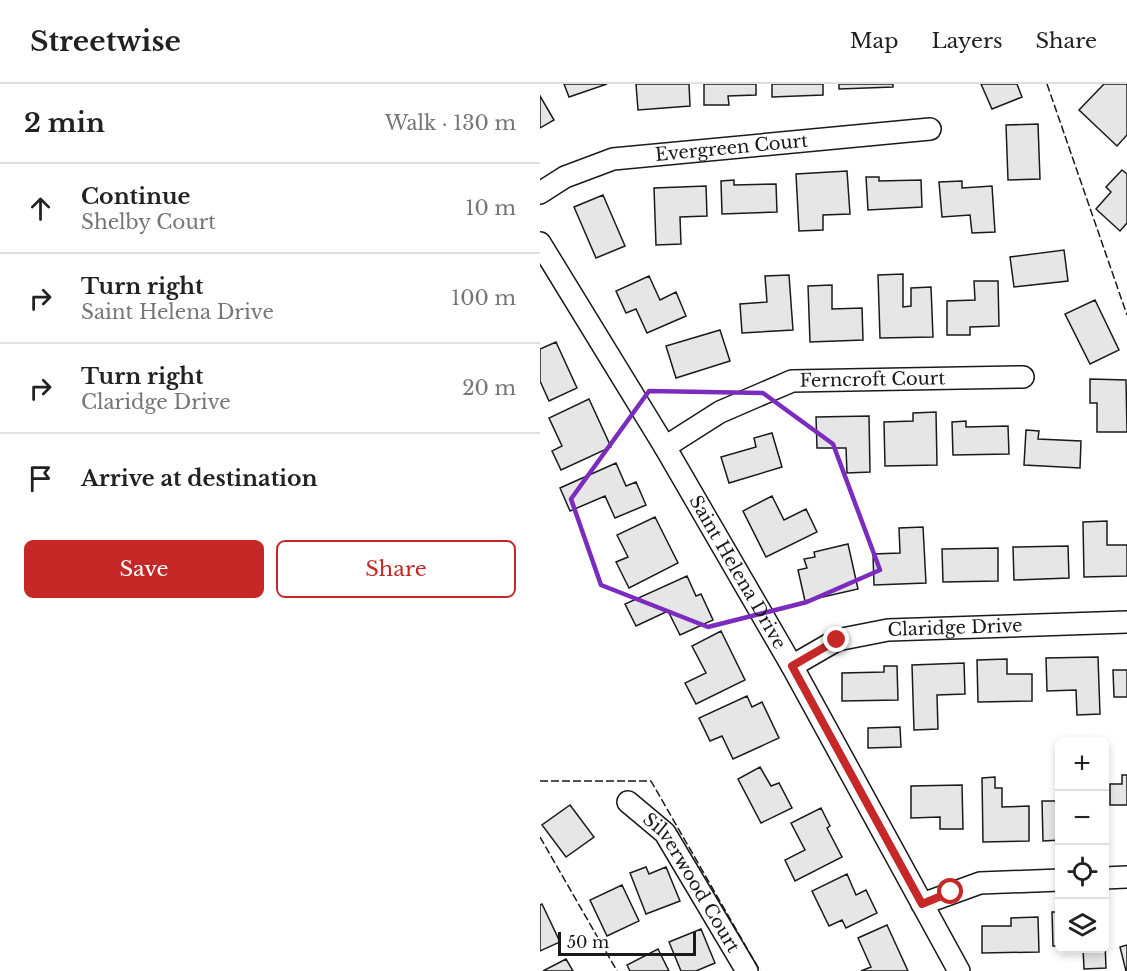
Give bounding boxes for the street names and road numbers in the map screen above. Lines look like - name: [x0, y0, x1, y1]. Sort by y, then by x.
- street label: Evergreen Court: [654, 130, 809, 166]
- street label: Ferncroft Court: [799, 367, 946, 392]
- street label: Saint Helena Drive: [685, 492, 791, 653]
- street label: Claridge Drive: [887, 615, 1023, 641]
- street label: Silverwood Court: [638, 808, 745, 957]

